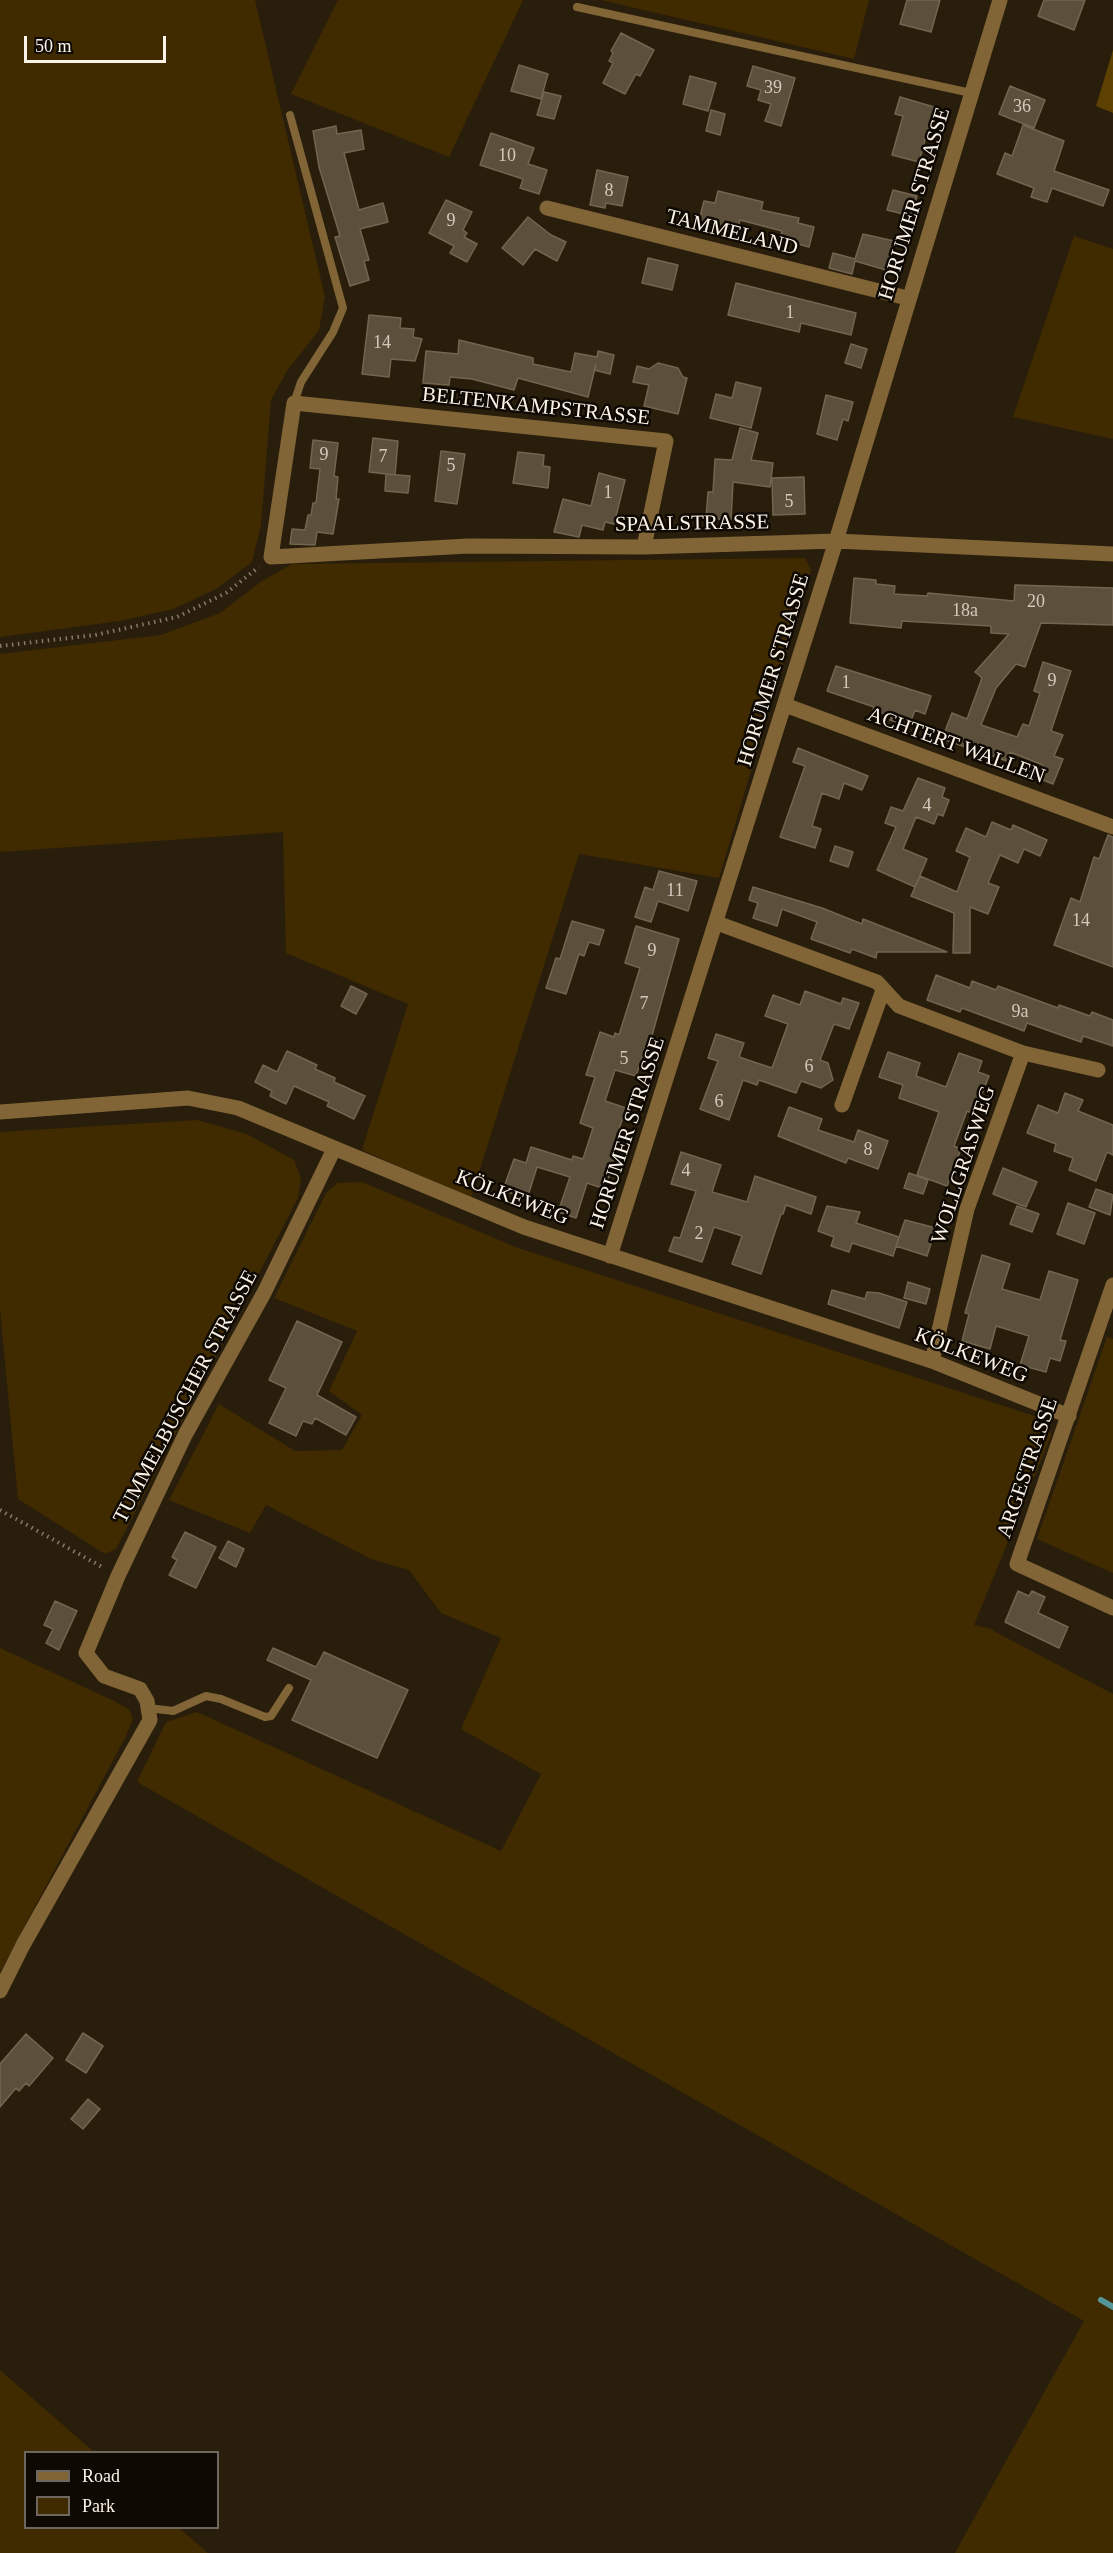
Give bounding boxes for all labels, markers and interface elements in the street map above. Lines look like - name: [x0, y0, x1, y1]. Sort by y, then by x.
- scale bar: [27, 24, 170, 62]
- text: 50 m: [35, 36, 72, 56]
- house number: 39: [764, 77, 782, 99]
- house number: 36: [1013, 96, 1031, 118]
- street label: HORUMER STRASSE: [874, 105, 956, 303]
- house number: 10: [498, 145, 516, 167]
- house number: 8: [604, 180, 614, 202]
- street label: TAMMELAND: [664, 204, 800, 262]
- house number: 9: [446, 210, 456, 232]
- house number: 1: [786, 302, 794, 324]
- house number: 14: [373, 332, 391, 354]
- street label: BELTENKAMPSTRASSE: [421, 382, 651, 432]
- house number: 9: [320, 444, 328, 466]
- house number: 7: [378, 446, 388, 468]
- house number: 5: [446, 455, 456, 477]
- house number: 1: [604, 482, 612, 504]
- house number: 5: [784, 491, 794, 513]
- street label: SPAALSTRASSE: [615, 510, 769, 538]
- street label: HORUMER STRASSE: [733, 571, 815, 769]
- house number: 20: [1027, 591, 1045, 613]
- house number: 18a: [952, 600, 978, 622]
- house number: 9: [1048, 670, 1056, 692]
- house number: 1: [842, 672, 850, 694]
- street label: ACHTERT WALLEN: [864, 702, 1048, 790]
- house number: 4: [922, 795, 932, 817]
- house number: 11: [666, 880, 684, 902]
- house number: 14: [1072, 910, 1090, 932]
- house number: 9: [648, 940, 656, 962]
- house number: 7: [640, 993, 648, 1015]
- house number: 9a: [1012, 1001, 1028, 1023]
- street label: HORUMER STRASSE: [585, 1034, 671, 1232]
- house number: 5: [620, 1048, 628, 1070]
- house number: 6: [804, 1056, 814, 1078]
- street label: WOLLGRASWEG: [927, 1083, 1001, 1247]
- house number: 6: [714, 1091, 724, 1113]
- house number: 8: [864, 1139, 872, 1161]
- house number: 4: [682, 1160, 690, 1182]
- street label: KÖLKEWEG: [452, 1165, 572, 1231]
- house number: 2: [694, 1223, 704, 1245]
- street label: TUMMELBUSCHER STRASSE: [108, 1266, 264, 1528]
- street label: KÖLKEWEG: [911, 1323, 1031, 1389]
- street label: ARGESTRASSE: [992, 1394, 1064, 1542]
- legend: [24, 2451, 219, 2529]
- text: Road: [82, 2466, 120, 2486]
- text: Park: [82, 2496, 115, 2516]

